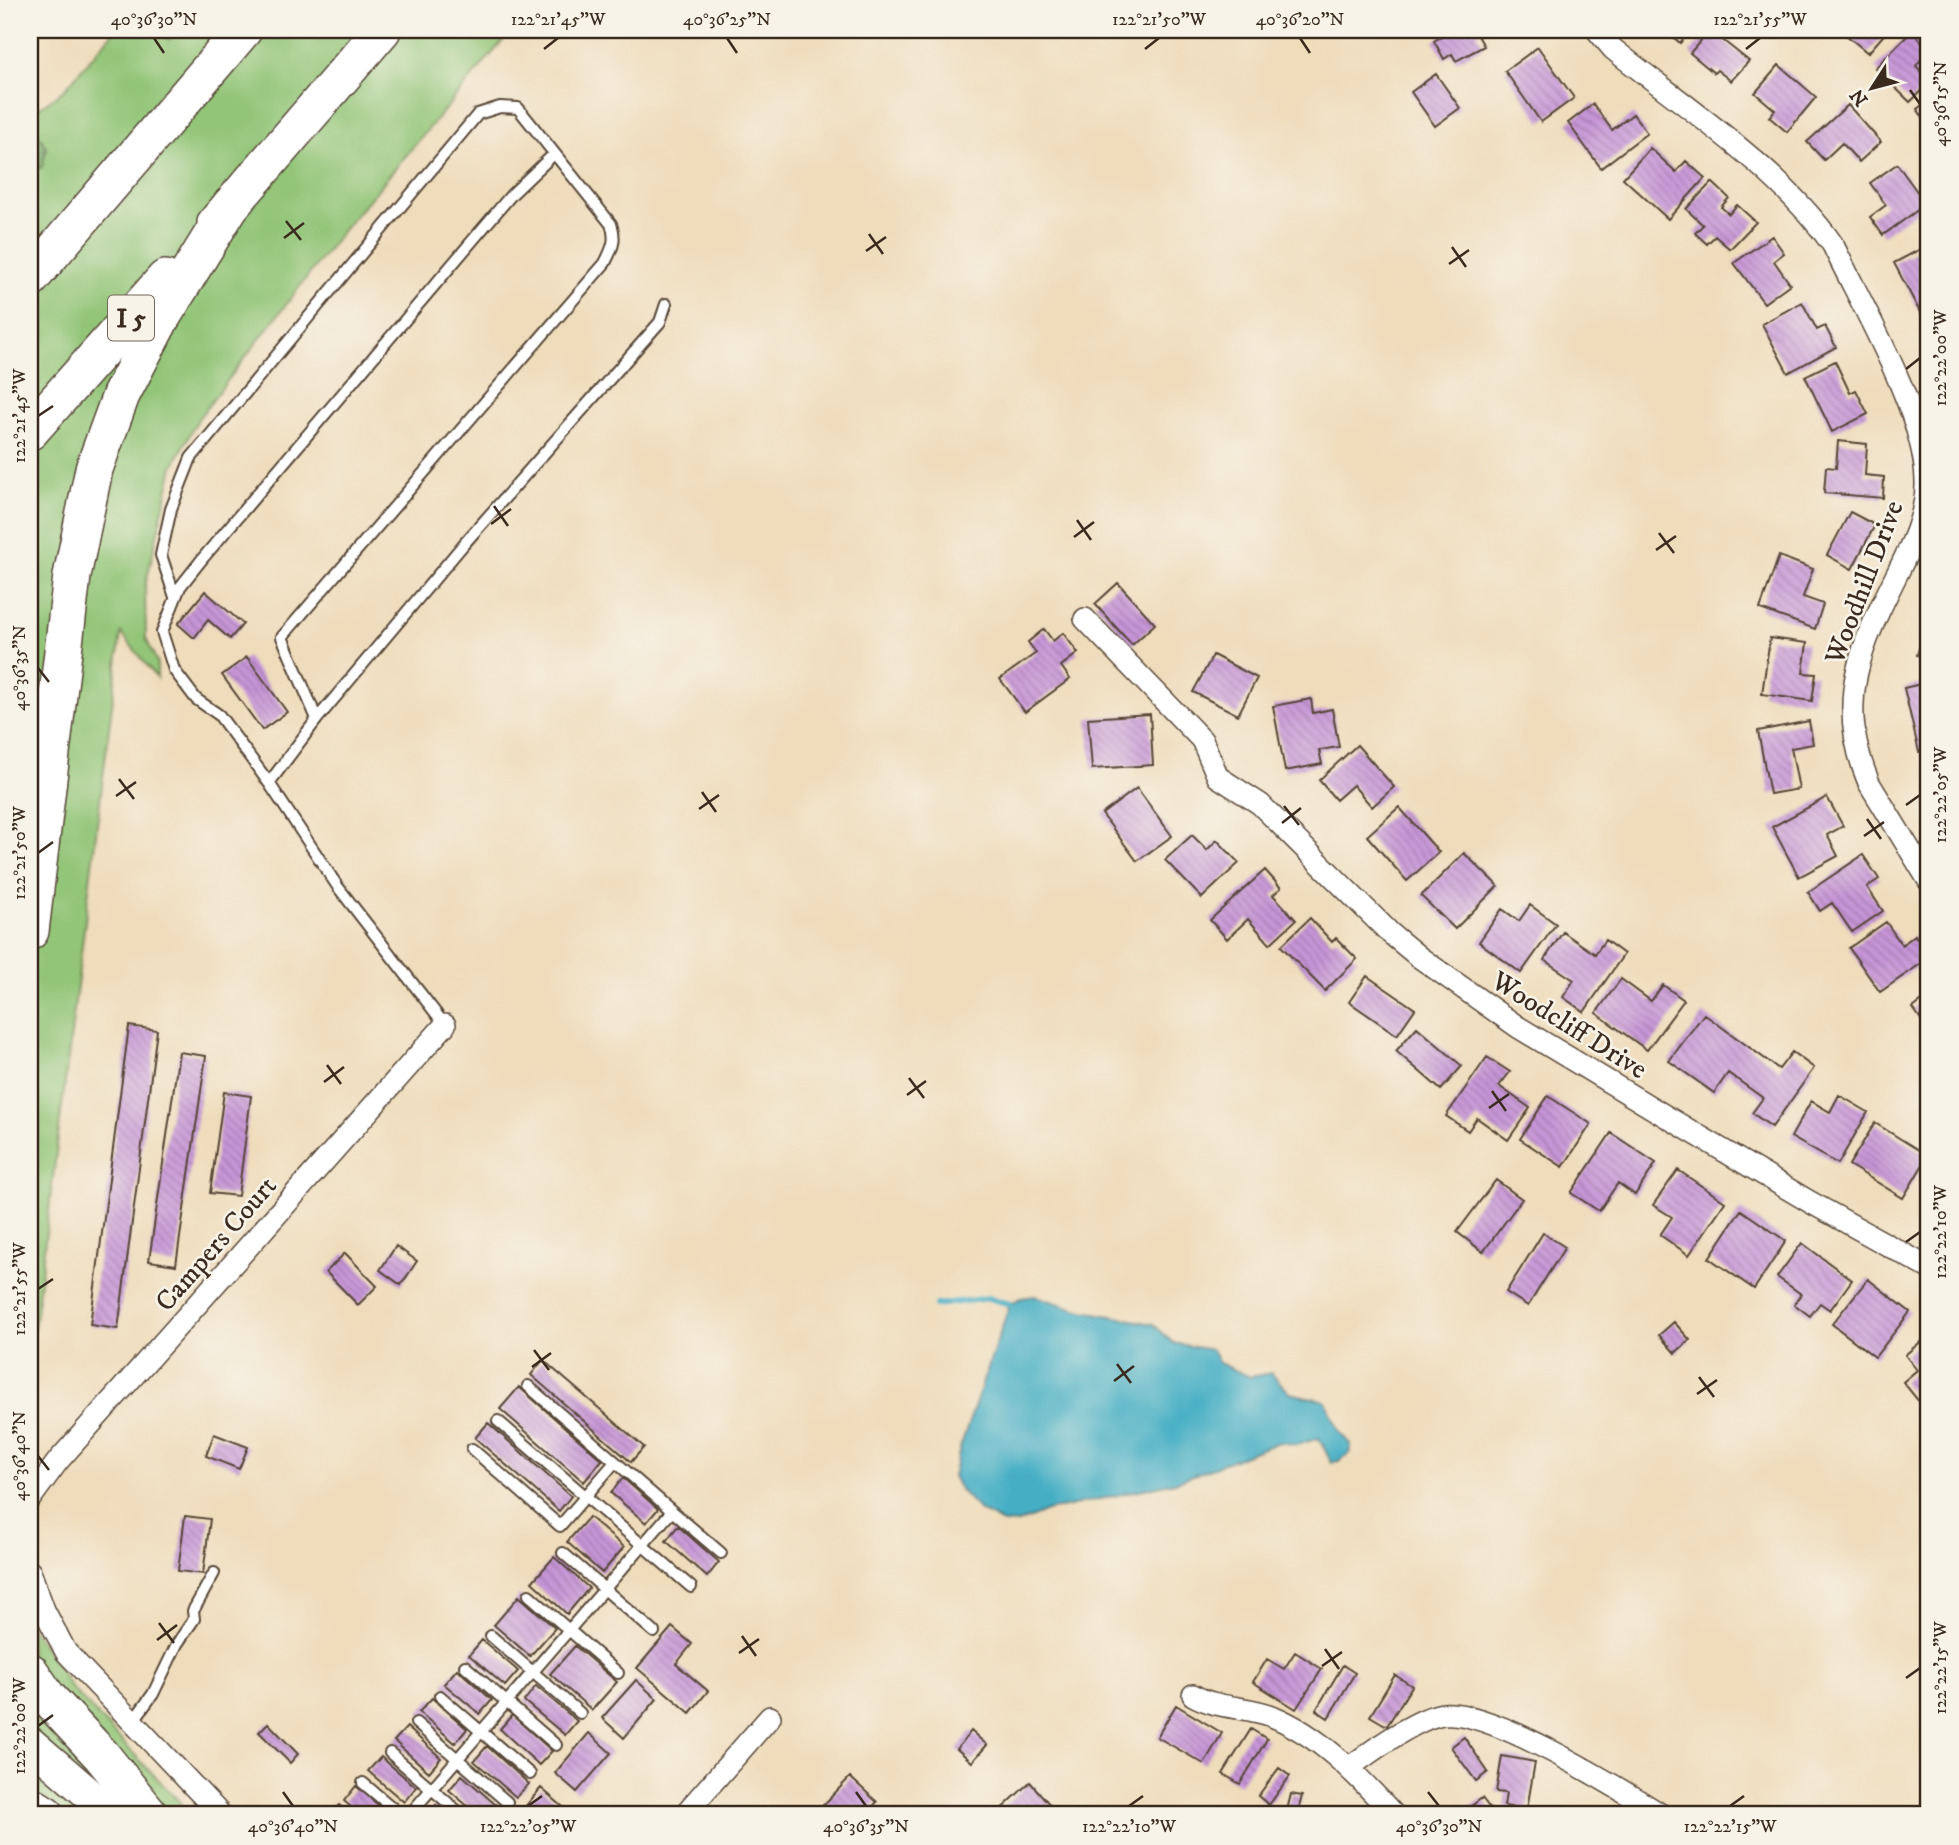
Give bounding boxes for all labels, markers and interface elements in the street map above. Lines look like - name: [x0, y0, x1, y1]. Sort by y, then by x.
- text: 40°36'30"N: [111, 9, 198, 31]
- text: 122°21'45"W: [511, 9, 606, 31]
- text: 40°36'25"N: [683, 9, 771, 31]
- text: 122°21'50"W: [1112, 9, 1207, 31]
- text: 40°36'20"N: [1256, 9, 1345, 31]
- text: 122°21'55"W: [1713, 9, 1807, 31]
- north arrow: [1836, 52, 1906, 122]
- text: 40°36'15"N: [1930, 61, 1952, 147]
- text: N: [1845, 84, 1873, 110]
- road number: I 5: [108, 296, 154, 340]
- text: 122°22'00"W: [1930, 309, 1952, 407]
- text: 122°21'45"W: [9, 368, 31, 463]
- street label: Woodhill Drive: [1817, 496, 1912, 670]
- text: 40°36'35"N: [9, 625, 31, 711]
- text: 122°22'05"W: [1930, 746, 1952, 843]
- text: 122°21'50"W: [9, 805, 31, 900]
- street label: Woodcliff Drive: [1484, 963, 1654, 1087]
- street label: Campers Court: [148, 1169, 285, 1319]
- text: 122°22'10"W: [1930, 1184, 1952, 1279]
- text: 122°21'55"W: [9, 1242, 31, 1336]
- text: 40°36'40"N: [9, 1411, 31, 1501]
- text: 122°22'15"W: [1930, 1621, 1952, 1715]
- text: 122°22'00"W: [9, 1677, 31, 1775]
- text: 40°36'40"N: [248, 1816, 338, 1838]
- text: 122°22'05"W: [480, 1816, 577, 1838]
- text: 40°36'35"N: [823, 1816, 909, 1838]
- text: 122°22'10"W: [1082, 1816, 1177, 1838]
- text: 40°36'30"N: [1396, 1816, 1483, 1838]
- text: 122°22'15"W: [1683, 1816, 1777, 1838]

